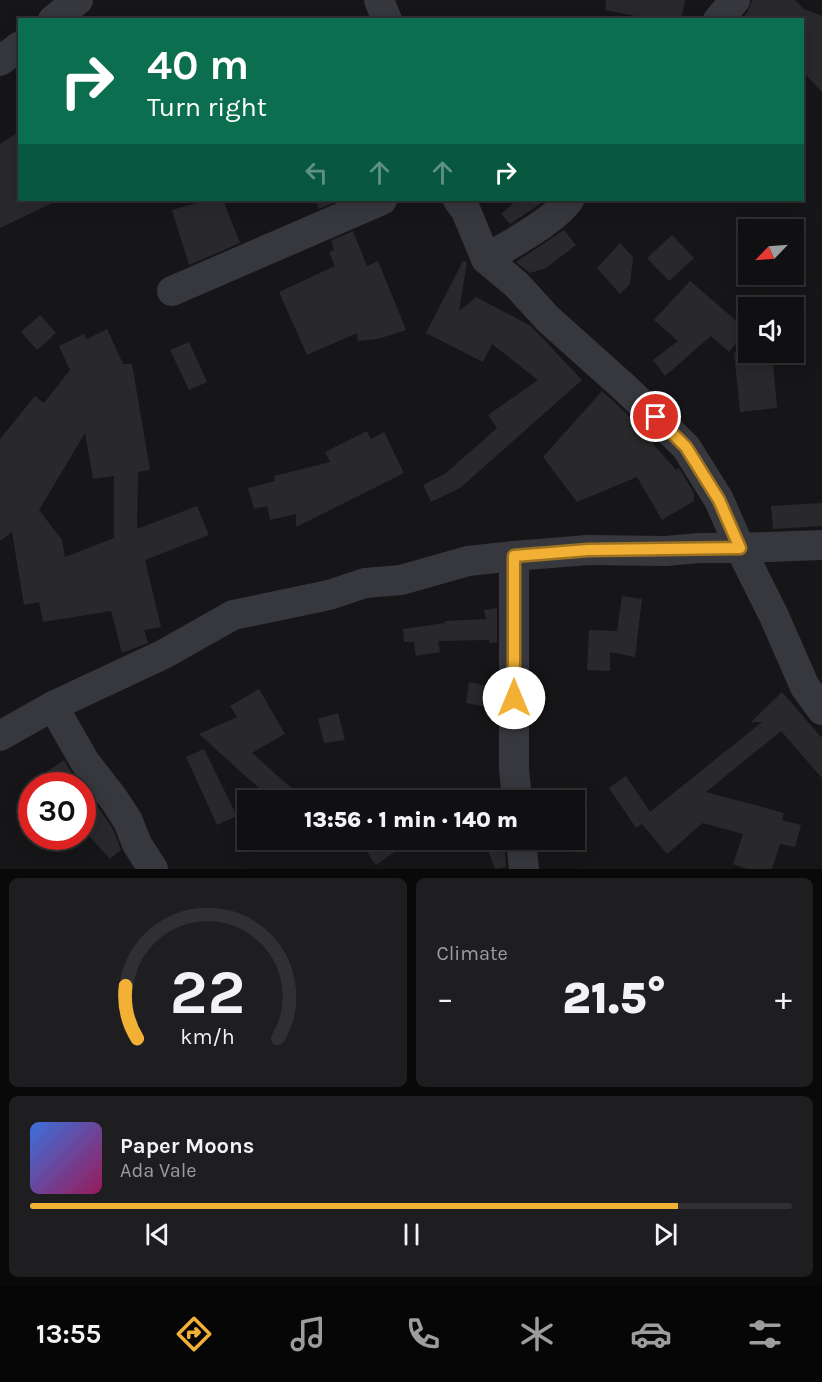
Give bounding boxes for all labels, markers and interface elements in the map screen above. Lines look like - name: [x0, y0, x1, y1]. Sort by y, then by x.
- text: 40 m: [147, 40, 249, 90]
- icon: right: [48, 42, 126, 120]
- text: Turn right: [147, 91, 267, 123]
- icon: left: [300, 156, 333, 189]
- icon: ahead: [363, 156, 396, 189]
- icon: ahead: [426, 156, 459, 189]
- icon: right: [489, 156, 522, 189]
- north arrow: [738, 219, 804, 285]
- map controls: [738, 219, 804, 363]
- button: sound: [738, 297, 804, 363]
- pin: [630, 391, 681, 442]
- icon: arrive: [639, 400, 672, 433]
- position arrow: [482, 666, 546, 730]
- speed limit sign: 30: [18, 772, 96, 850]
- text: 13:56 · 1 min · 140 m: [304, 807, 518, 833]
- text: Climate: [437, 942, 508, 965]
- text: 22: [170, 956, 245, 1029]
- text: 21.5°: [562, 972, 666, 1024]
- text: −: [437, 979, 454, 1017]
- text: +: [775, 979, 792, 1017]
- text: km/h: [181, 1025, 235, 1050]
- text: Paper Moons: [120, 1133, 254, 1159]
- text: Ada Vale: [120, 1159, 197, 1182]
- icon: previous: [141, 1218, 174, 1251]
- icon: pause: [395, 1218, 428, 1251]
- icon: next: [649, 1218, 682, 1251]
- icon: directions: [173, 1313, 215, 1355]
- icon: music: [287, 1313, 329, 1355]
- icon: phone: [402, 1313, 444, 1355]
- icon: climate: [516, 1313, 558, 1355]
- icon: car: [630, 1313, 672, 1355]
- icon: filters: [744, 1313, 786, 1355]
- text: 13:55: [36, 1318, 101, 1350]

